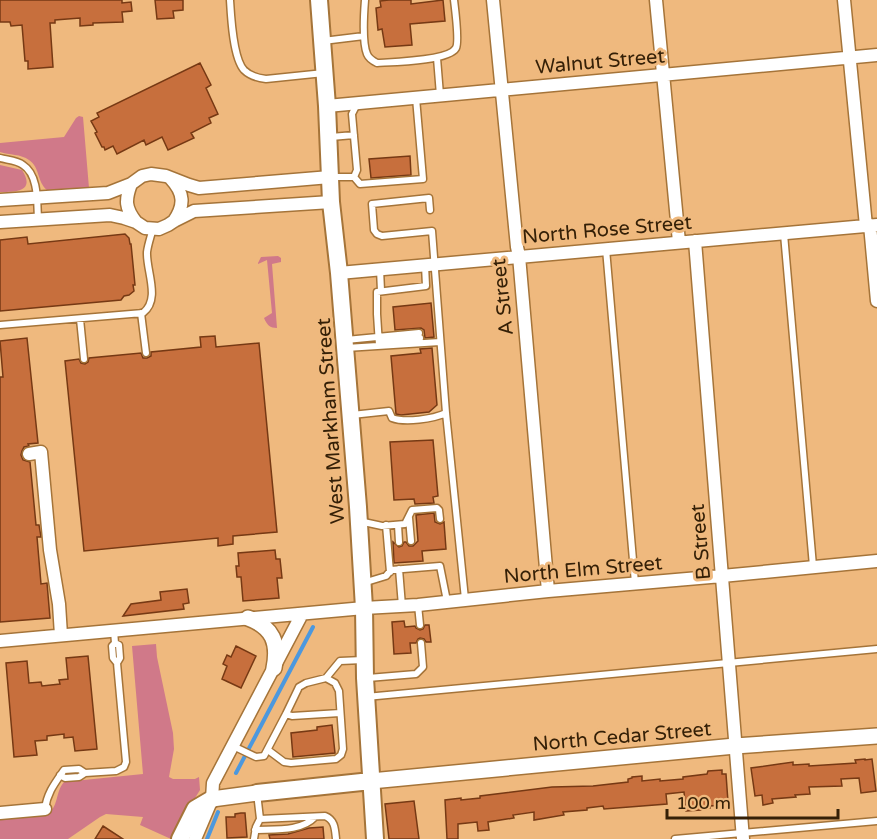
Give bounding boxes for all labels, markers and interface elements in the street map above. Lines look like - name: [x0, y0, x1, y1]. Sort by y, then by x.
- street label: Walnut Street: [534, 44, 666, 80]
- street label: North Rose Street: [521, 211, 693, 249]
- street label: A Street: [487, 257, 519, 337]
- street label: West Markham Street: [312, 317, 350, 525]
- street label: B Street: [686, 503, 716, 581]
- street label: North Elm Street: [503, 551, 664, 589]
- street label: North Cedar Street: [532, 717, 713, 757]
- scale bar: [667, 782, 838, 820]
- text: 100 m: [676, 792, 731, 814]

